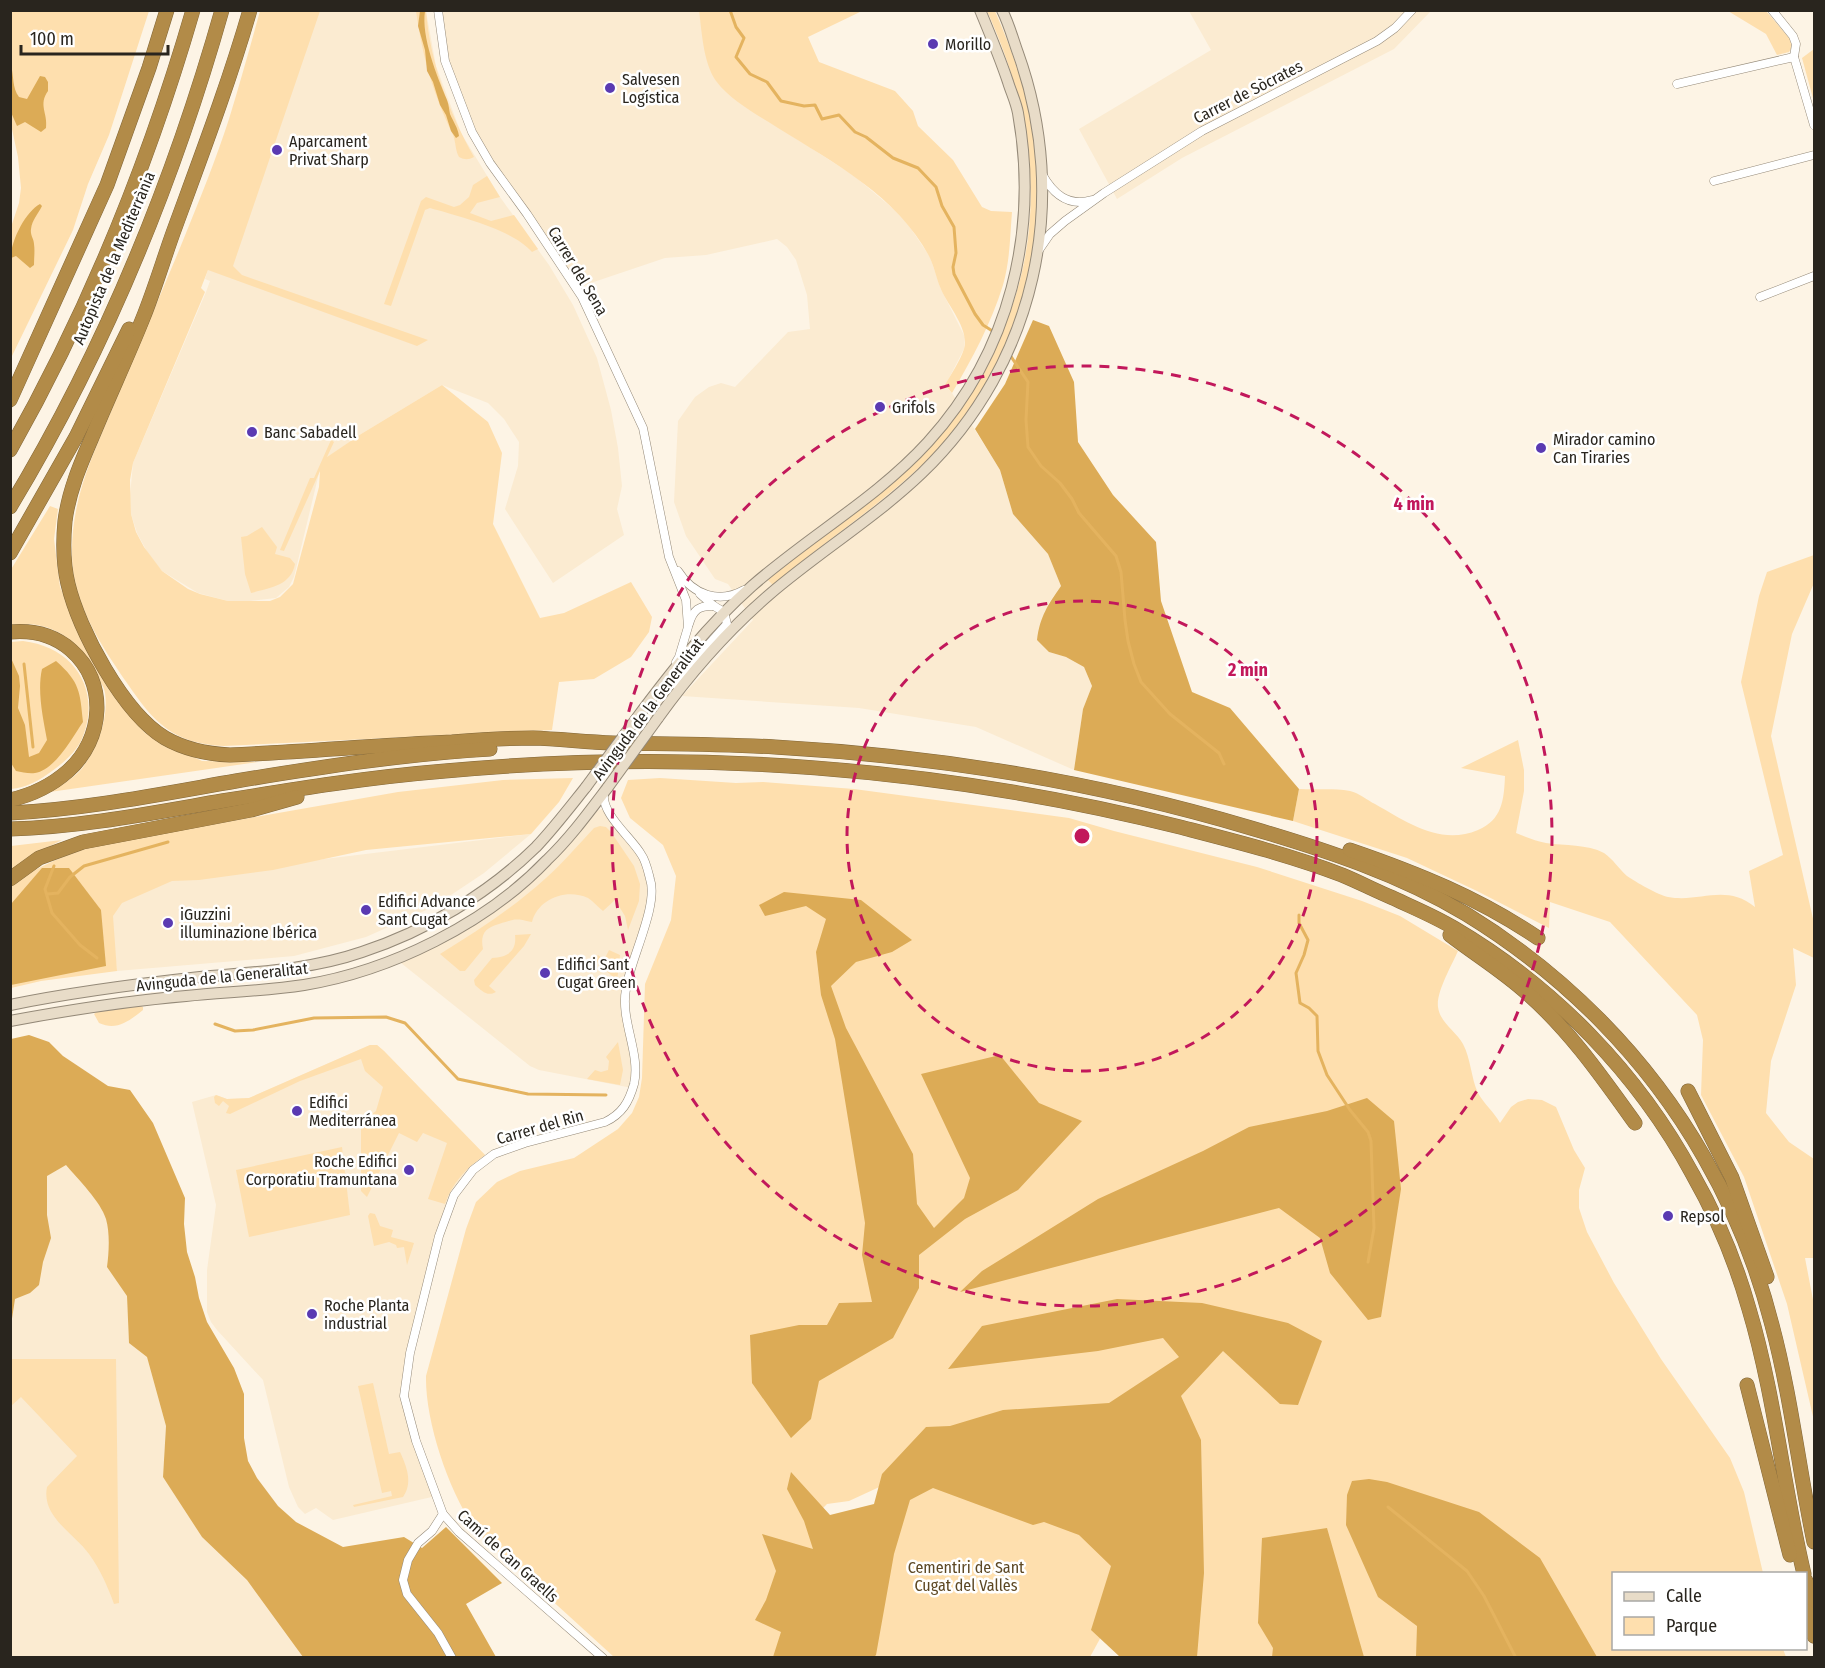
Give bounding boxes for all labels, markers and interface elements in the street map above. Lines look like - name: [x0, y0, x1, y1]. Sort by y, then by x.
- scale bar: [21, 18, 168, 56]
- text: 100 m: [30, 28, 74, 50]
- place label: Morillo: [945, 35, 991, 54]
- marker: Morillo: [926, 37, 940, 51]
- street label: Carrer de Sòcrates: [1190, 56, 1306, 128]
- place label: Salvesen Logística: [622, 70, 680, 107]
- marker: Salvesen Logística: [603, 81, 617, 95]
- place label: Aparcament Privat Sharp: [289, 132, 369, 169]
- marker: Aparcament Privat Sharp: [270, 143, 284, 157]
- street label: Autopista de la Mediterrània: [69, 169, 159, 347]
- street label: Carrer del Sena: [544, 223, 612, 319]
- place label: Grifols: [892, 398, 935, 417]
- marker: Grifols: [873, 400, 887, 414]
- place label: Banc Sabadell: [264, 423, 357, 442]
- marker: Banc Sabadell: [245, 425, 259, 439]
- place label: Mirador camino Can Tiraries: [1553, 430, 1655, 467]
- marker: Mirador camino Can Tiraries: [1534, 441, 1548, 455]
- text: 4 min: [1394, 493, 1434, 515]
- street label: Avinguda de la Generalitat: [589, 634, 708, 784]
- text: 2 min: [1227, 659, 1268, 681]
- centre of rings: [1072, 826, 1092, 846]
- place label: Edifici Advance Sant Cugat: [378, 892, 476, 929]
- marker: Edifici Advance Sant Cugat: [359, 903, 373, 917]
- place label: iGuzzini illuminazione Ibérica: [180, 905, 317, 942]
- marker: iGuzzini illuminazione Ibérica: [161, 916, 175, 930]
- place label: Edifici Sant Cugat Green: [557, 955, 636, 992]
- street label: Avinguda de la Generalitat: [135, 958, 310, 995]
- marker: Edifici Sant Cugat Green: [538, 966, 552, 980]
- place label: Edifici Mediterránea: [309, 1093, 396, 1130]
- marker: Edifici Mediterránea: [290, 1104, 304, 1118]
- street label: Carrer del Rin: [494, 1106, 586, 1148]
- place label: Roche Edifici Corporatiu Tramuntana: [246, 1152, 397, 1189]
- marker: Roche Edifici Corporatiu Tramuntana: [402, 1163, 416, 1177]
- place label: Repsol: [1680, 1207, 1724, 1226]
- marker: Repsol: [1661, 1209, 1675, 1223]
- place label: Roche Planta industrial: [324, 1296, 410, 1333]
- marker: Roche Planta industrial: [305, 1307, 319, 1321]
- street label: Camí de Can Graells: [454, 1506, 563, 1606]
- park label: Cementiri de Sant Cugat del Vallès: [908, 1558, 1025, 1595]
- legend: [1612, 1572, 1807, 1650]
- text: Calle: [1666, 1585, 1702, 1607]
- text: Parque: [1666, 1615, 1717, 1637]

